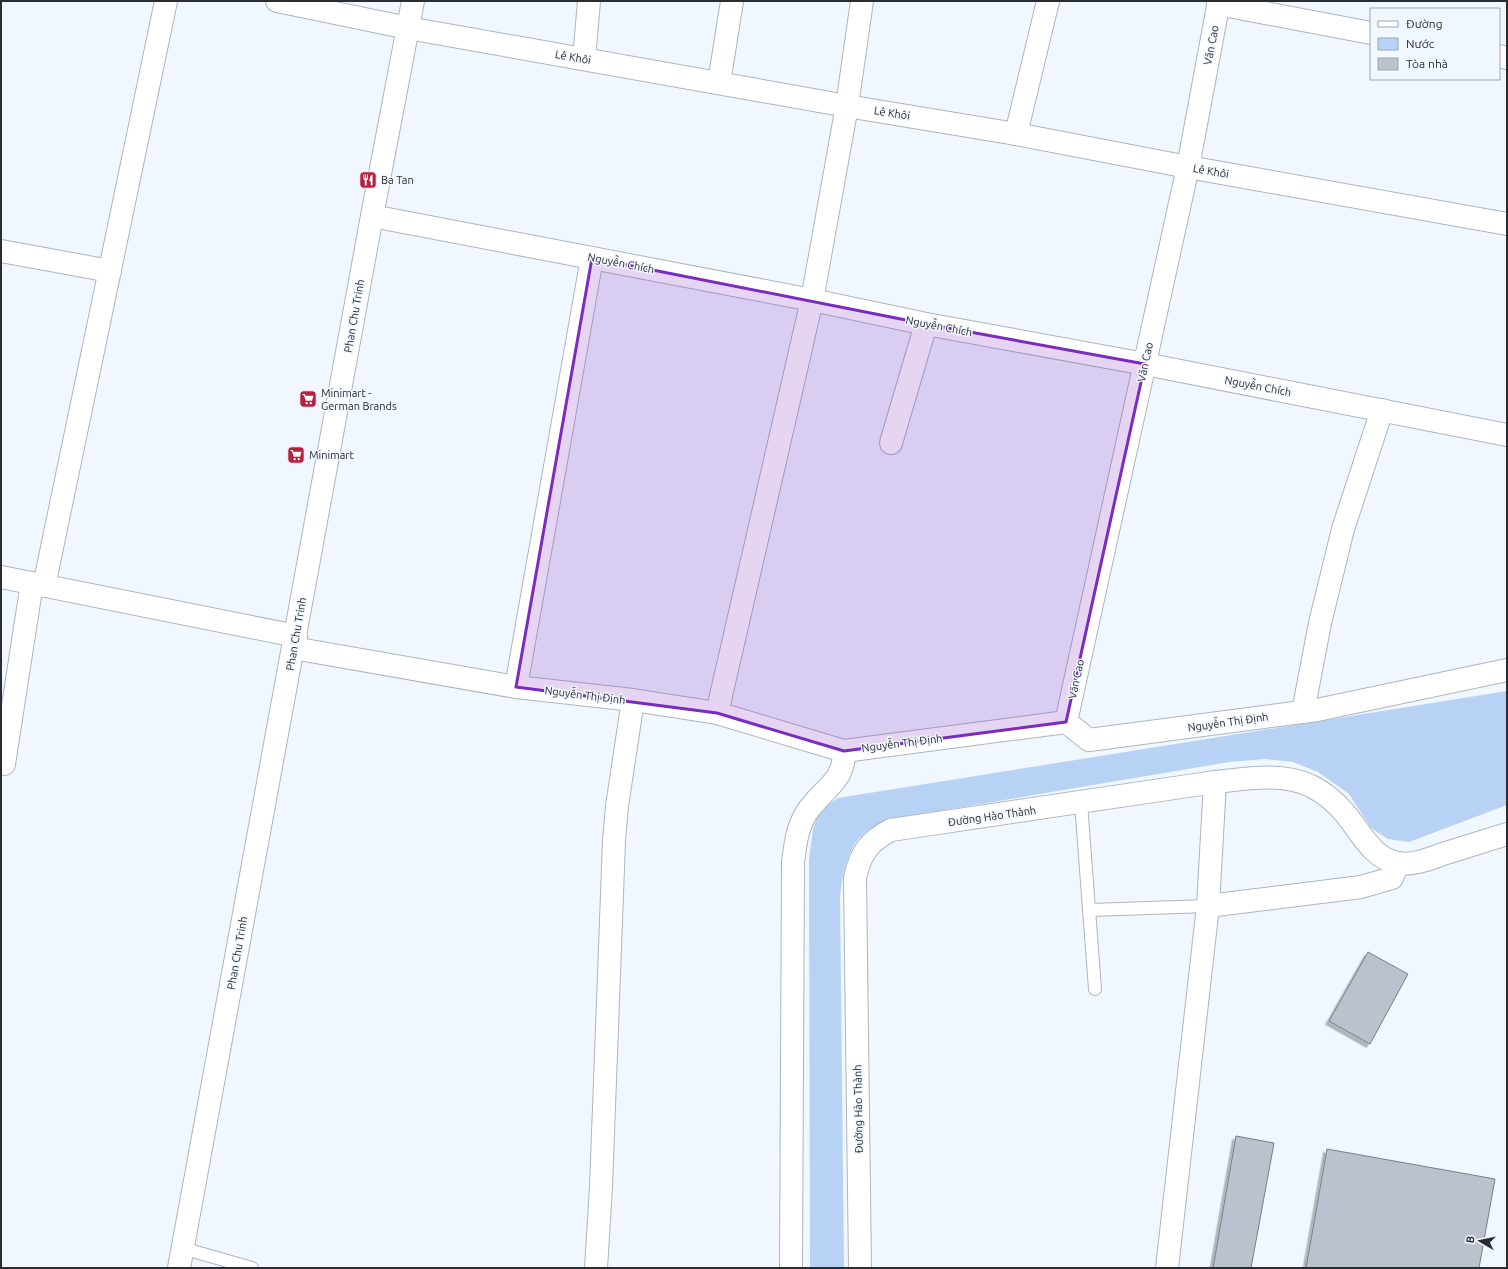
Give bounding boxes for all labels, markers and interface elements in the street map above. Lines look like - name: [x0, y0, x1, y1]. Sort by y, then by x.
- legend: [1370, 8, 1500, 80]
- text: Đường: [1406, 17, 1443, 30]
- street label: Văn Cao: [1201, 24, 1221, 66]
- text: Nước: [1406, 37, 1435, 50]
- street label: Lê Khôi: [554, 48, 592, 66]
- text: Tòa nhà: [1406, 57, 1448, 70]
- street label: Lê Khôi: [873, 104, 911, 122]
- street label: Lê Khôi: [1192, 162, 1230, 180]
- restaurant icon: Ba Tan: [358, 170, 378, 190]
- place label: Ba Tan: [381, 174, 414, 186]
- street label: Nguyễn Chích: [587, 250, 656, 275]
- street label: Phan Chu Trinh: [342, 278, 366, 354]
- street label: Nguyễn Chích: [905, 313, 974, 338]
- street label: Văn Cao: [1135, 341, 1155, 383]
- street label: Nguyễn Chích: [1224, 373, 1293, 398]
- place label: Minimart - German Brands: [321, 387, 397, 412]
- supermarket icon: Minimart - German Brands: [298, 389, 318, 409]
- supermarket icon: Minimart: [286, 445, 306, 465]
- place label: Minimart: [309, 449, 355, 461]
- street label: Phan Chu Trinh: [284, 596, 308, 672]
- street label: Văn Cao: [1066, 658, 1086, 700]
- street label: Nguyễn Thị Định: [544, 683, 626, 707]
- street label: Nguyễn Thị Định: [1187, 710, 1269, 735]
- street label: Nguyễn Thị Định: [861, 731, 943, 755]
- street label: Đường Hào Thành: [947, 804, 1037, 828]
- street label: Phan Chu Trinh: [225, 915, 249, 991]
- street label: Đường Hào Thành: [851, 1064, 865, 1154]
- north arrow: [1460, 1221, 1500, 1261]
- text: B: [1464, 1235, 1477, 1244]

